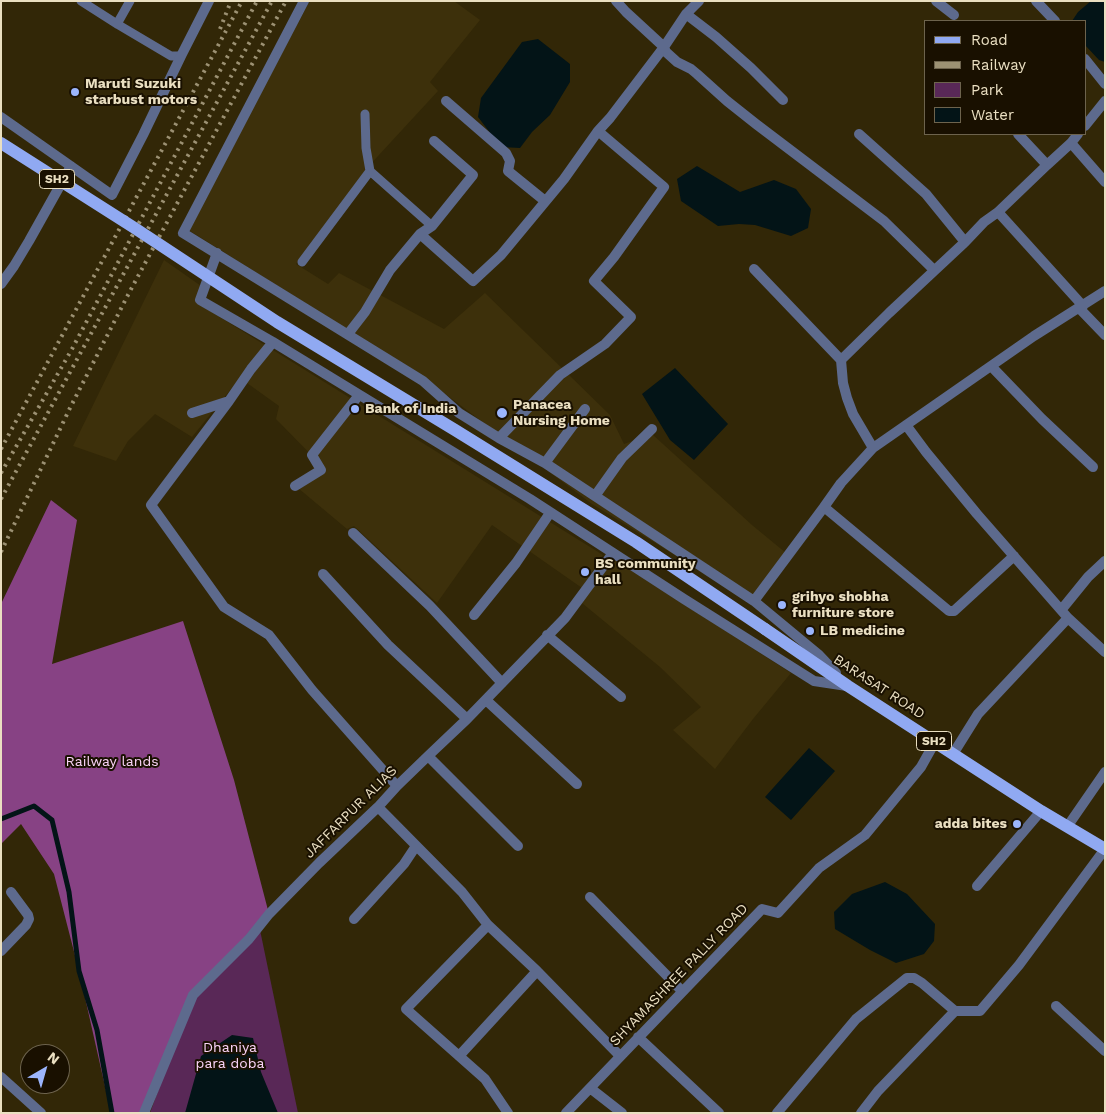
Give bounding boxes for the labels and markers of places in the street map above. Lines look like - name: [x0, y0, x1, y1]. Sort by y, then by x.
- place label: Maruti Suzuki starbust motors: [85, 76, 197, 108]
- marker: Maruti Suzuki starbust motors: [69, 86, 81, 98]
- place label: Panacea Nursing Home: [513, 397, 610, 430]
- place label: Bank of India: [365, 401, 456, 417]
- marker: Bank of India: [349, 403, 361, 415]
- marker: Panacea Nursing Home: [495, 406, 509, 420]
- place label: BS community hall: [595, 556, 696, 588]
- marker: BS community hall: [579, 566, 591, 578]
- place label: grihyo shobha furniture store: [792, 589, 894, 622]
- marker: grihyo shobha furniture store: [776, 599, 788, 611]
- place label: LB medicine: [820, 623, 905, 639]
- marker: LB medicine: [804, 625, 816, 637]
- place label: adda bites: [935, 816, 1007, 832]
- marker: adda bites: [1011, 818, 1023, 830]

